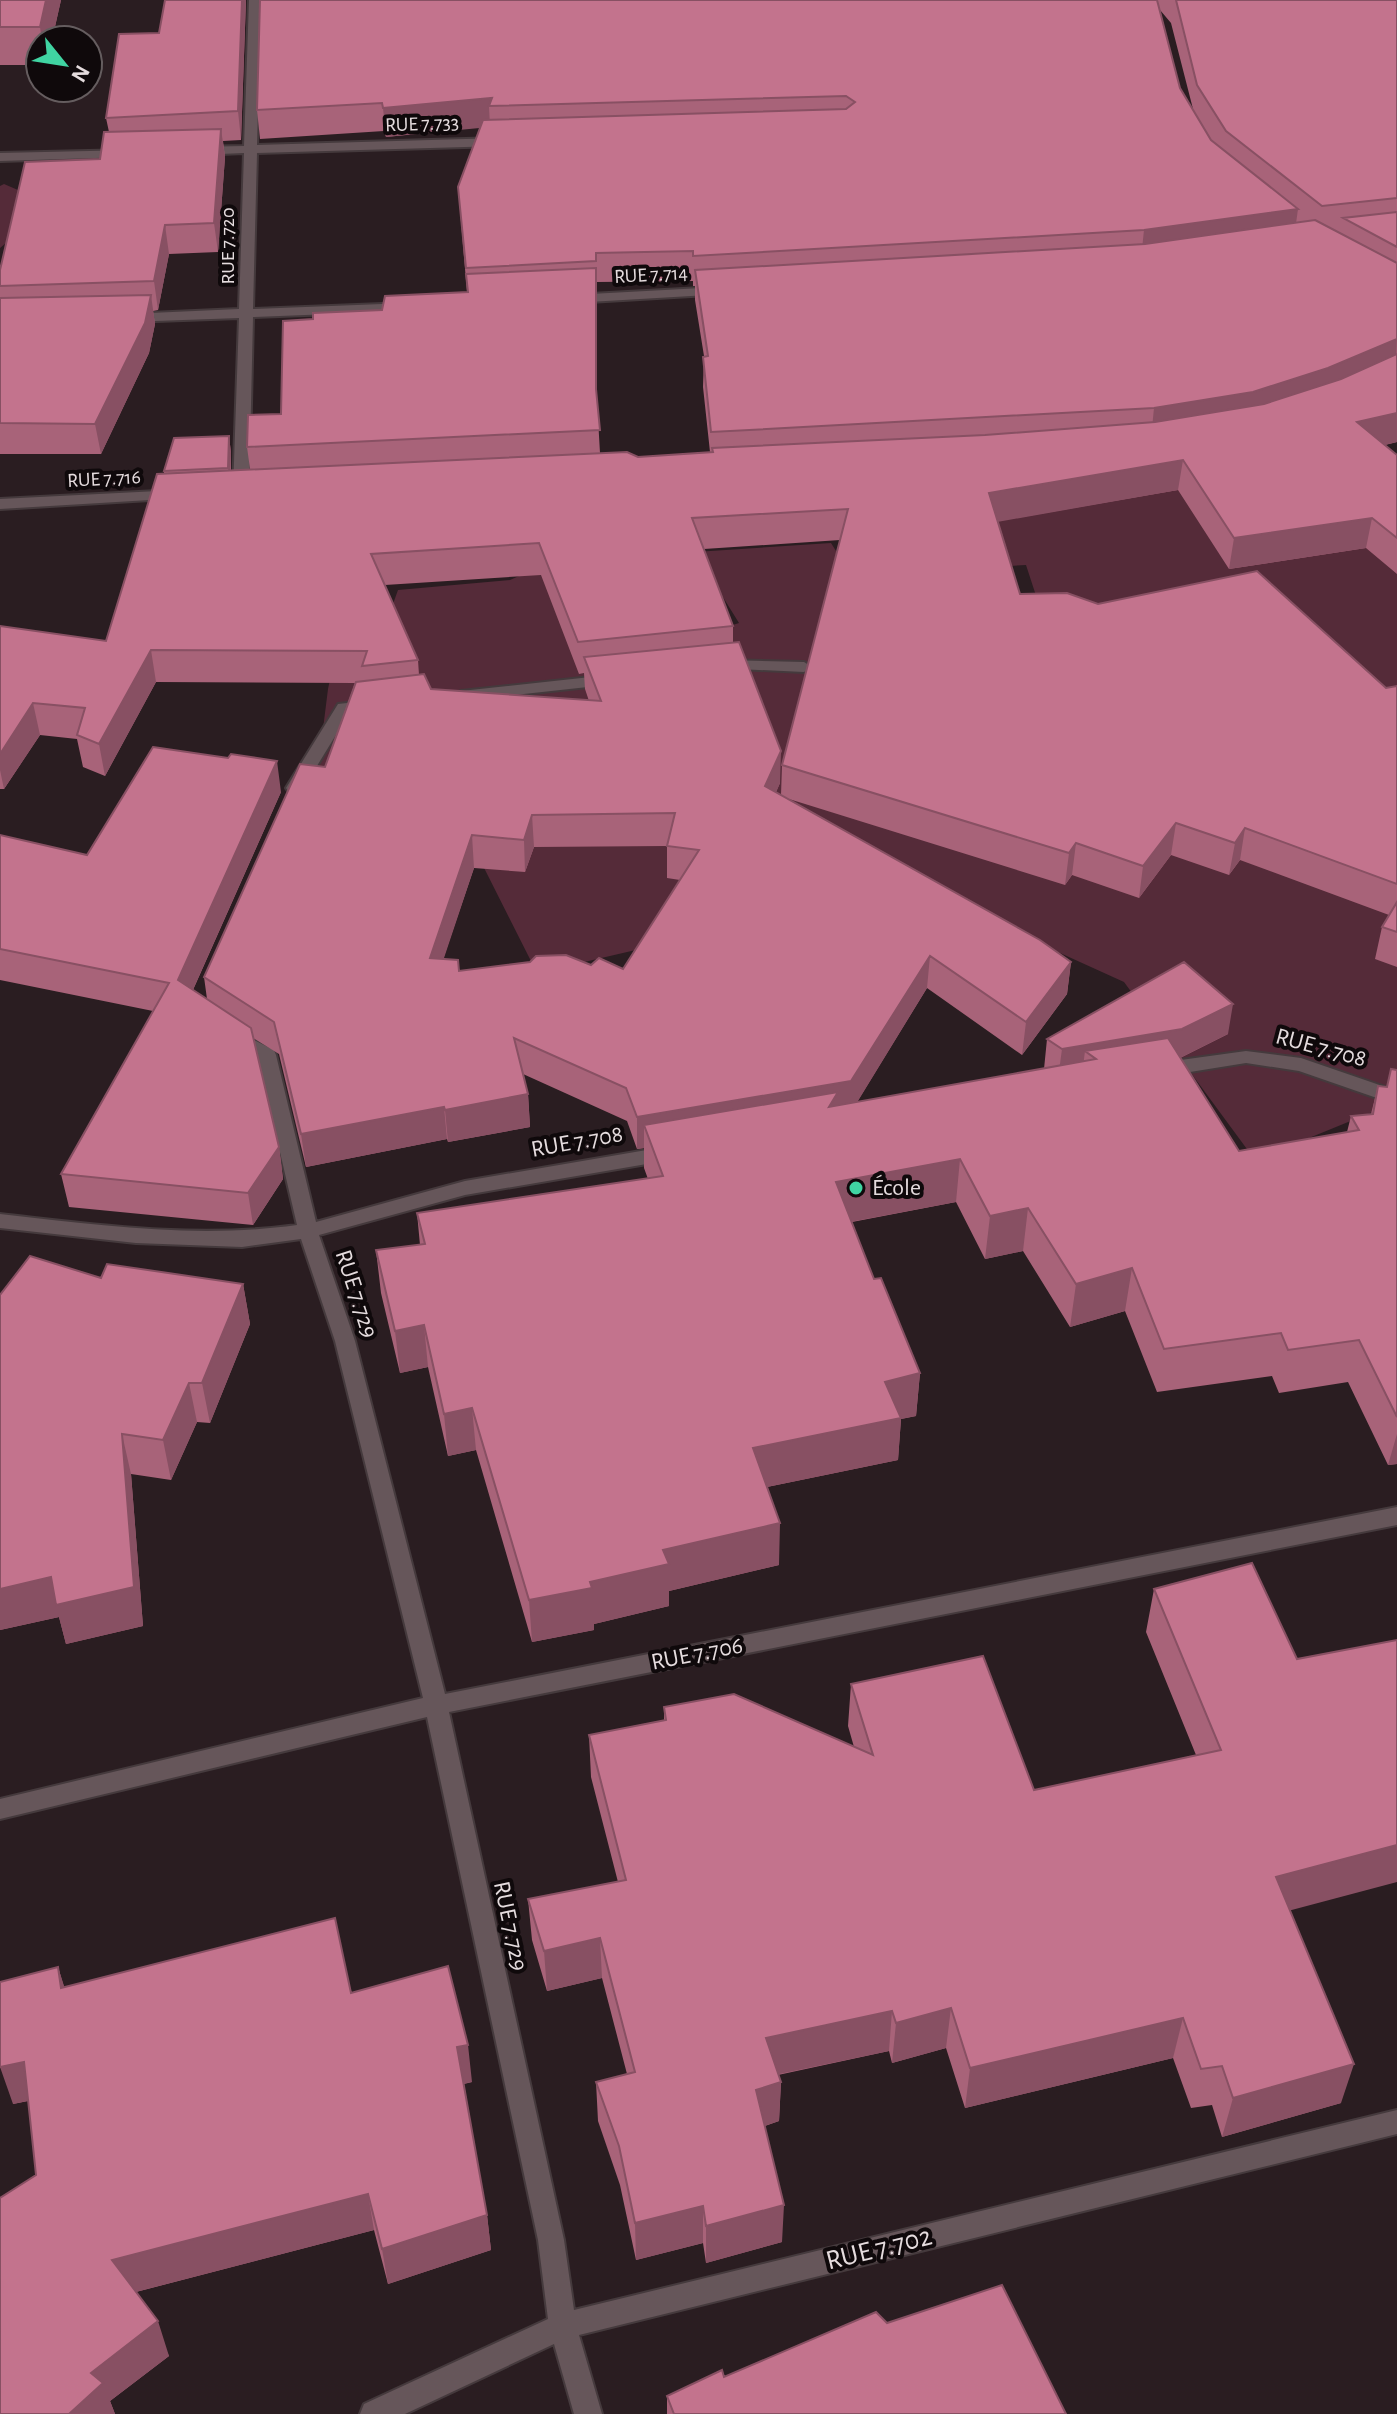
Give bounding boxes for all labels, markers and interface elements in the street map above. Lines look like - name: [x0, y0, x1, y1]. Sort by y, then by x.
- north arrow: [24, 24, 104, 104]
- text: N: [67, 61, 94, 86]
- street label: RUE 7.733: [385, 113, 459, 135]
- street label: RUE 7.720: [218, 207, 238, 285]
- street label: RUE 7.714: [614, 263, 688, 287]
- street label: RUE 7.716: [67, 467, 141, 491]
- street label: RUE 7.708: [1273, 1024, 1369, 1072]
- street label: RUE 7.708: [529, 1122, 625, 1162]
- place label: École: [872, 1174, 921, 1200]
- marker: École: [847, 1179, 865, 1197]
- street label: RUE 7.729: [331, 1247, 381, 1341]
- street label: RUE 7.706: [649, 1633, 745, 1675]
- street label: RUE 7.729: [489, 1879, 531, 1973]
- street label: RUE 7.702: [823, 2222, 935, 2276]

